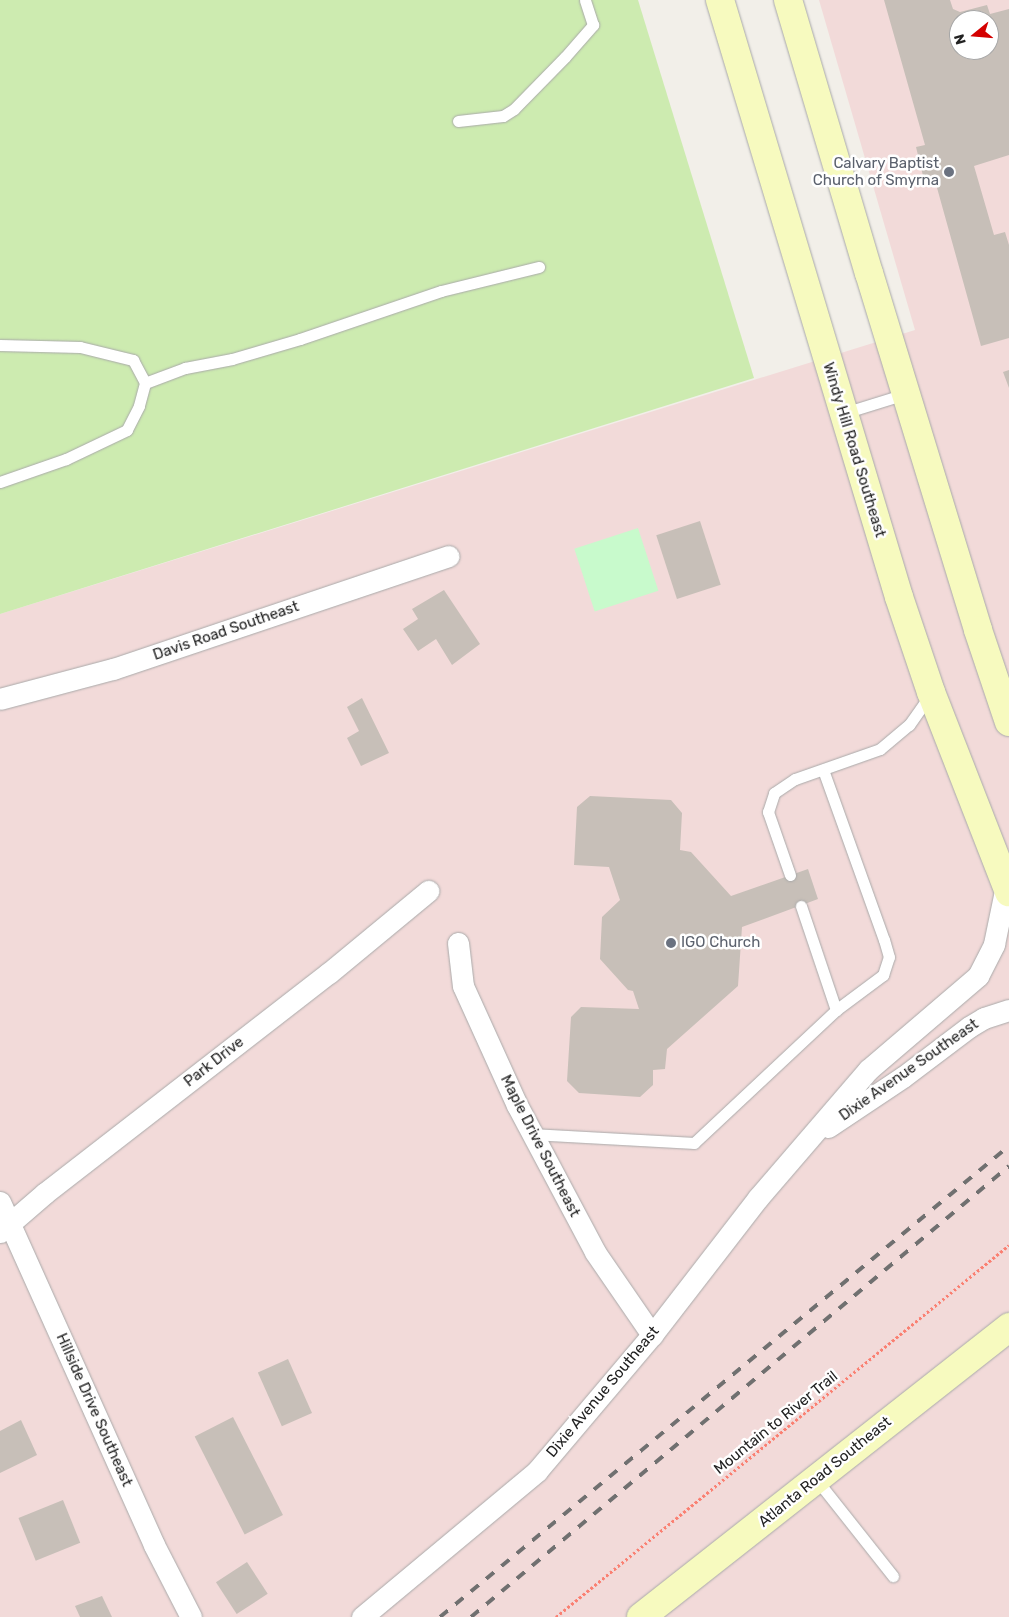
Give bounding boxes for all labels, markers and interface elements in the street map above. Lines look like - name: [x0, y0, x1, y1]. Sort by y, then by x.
- north arrow: [949, 10, 999, 60]
- text: N: [951, 32, 970, 47]
- place label: Calvary Baptist Church of Smyrna: [812, 154, 939, 189]
- marker: Calvary Baptist Church of Smyrna: [943, 166, 955, 178]
- street label: Windy Hill Road Southeast: [819, 360, 889, 540]
- street label: Davis Road Southeast: [151, 598, 301, 664]
- place label: IGO Church: [681, 934, 760, 952]
- marker: IGO Church: [665, 937, 677, 949]
- street label: Dixie Avenue Southeast: [836, 1015, 982, 1125]
- street label: Park Drive: [180, 1033, 248, 1091]
- street label: Maple Drive Southeast: [496, 1072, 584, 1220]
- street label: Dixie Avenue Southeast: [543, 1323, 663, 1461]
- street label: Hillside Drive Southeast: [52, 1331, 136, 1489]
- street label: Mountain to River Trail: [710, 1367, 842, 1479]
- street label: Atlanta Road Southeast: [755, 1413, 895, 1531]

